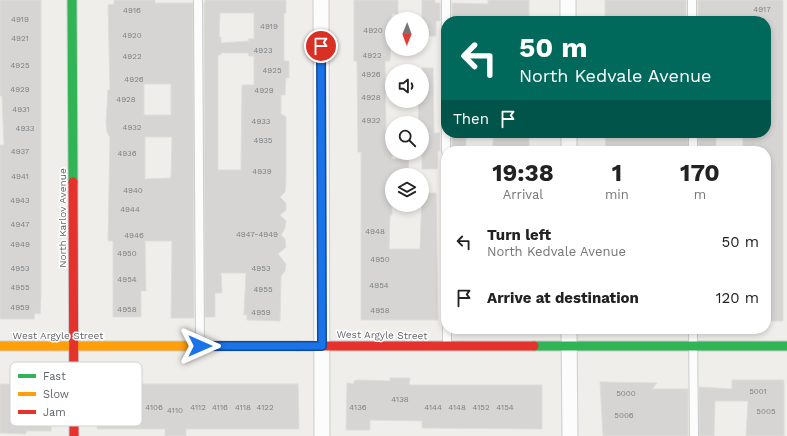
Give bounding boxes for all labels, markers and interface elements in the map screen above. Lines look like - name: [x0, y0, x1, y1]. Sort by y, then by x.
- house number: 4917: [753, 5, 771, 14]
- house number: 4916: [123, 6, 141, 15]
- north arrow: [385, 12, 429, 56]
- map controls: [385, 12, 429, 212]
- house number: 4919: [11, 15, 29, 24]
- house number: 4919: [260, 22, 278, 31]
- house number: 4920: [363, 26, 383, 35]
- pin: [304, 29, 338, 63]
- house number: 4920: [122, 31, 142, 40]
- text: 50 m: [519, 31, 588, 64]
- icon: left: [453, 32, 505, 84]
- house number: 4921: [11, 34, 29, 43]
- icon: arrive: [310, 35, 332, 57]
- house number: 4923: [253, 46, 273, 55]
- house number: 4922: [362, 51, 382, 60]
- house number: 4922: [122, 52, 142, 61]
- house number: 4925: [10, 61, 30, 70]
- button: sound: [385, 64, 429, 108]
- text: North Kedvale Avenue: [519, 65, 712, 86]
- house number: 4925: [262, 66, 282, 75]
- house number: 4926: [361, 70, 381, 79]
- house number: 4926: [124, 75, 144, 84]
- house number: 4929: [10, 85, 30, 94]
- house number: 4929: [254, 86, 274, 95]
- house number: 4928: [361, 93, 381, 102]
- house number: 4928: [116, 95, 136, 104]
- house number: 4931: [12, 105, 30, 114]
- icon: arrive: [497, 108, 519, 130]
- text: Then: [453, 110, 489, 128]
- house number: 4932: [362, 116, 381, 125]
- button: search: [385, 116, 429, 160]
- house number: 4933: [252, 117, 271, 126]
- house number: 4932: [123, 123, 142, 132]
- house number: 4933: [16, 124, 35, 133]
- house number: 4935: [254, 136, 273, 145]
- house number: 4937: [11, 147, 30, 156]
- house number: 4936: [117, 149, 137, 158]
- text: 19:38: [492, 159, 554, 187]
- text: 1: [612, 159, 622, 187]
- text: 170: [680, 159, 720, 187]
- house number: 4939: [252, 167, 272, 176]
- street label: North Karlov Avenue: [57, 168, 68, 268]
- button: layers: [385, 168, 429, 212]
- house number: 4941: [11, 172, 29, 181]
- house number: 4940: [123, 186, 143, 195]
- text: Arrival: [503, 187, 543, 202]
- text: min: [605, 187, 629, 202]
- text: m: [694, 187, 706, 202]
- house number: 4943: [10, 196, 30, 205]
- house number: 4944: [120, 205, 140, 214]
- house number: 4947: [11, 220, 30, 229]
- text: Turn left: [487, 226, 551, 244]
- house number: 4948: [365, 227, 385, 236]
- house number: 4947-4949: [236, 230, 278, 239]
- house number: 4946: [124, 231, 144, 240]
- icon: left: [453, 231, 475, 253]
- text: 50 m: [722, 233, 759, 251]
- house number: 4949: [10, 240, 30, 249]
- text: North Kedvale Avenue: [487, 244, 626, 259]
- house number: 4950: [117, 249, 137, 258]
- house number: 4950: [370, 255, 390, 264]
- house number: 4953: [10, 264, 30, 273]
- house number: 4953: [251, 264, 271, 273]
- house number: 4954: [117, 275, 137, 284]
- house number: 4954: [369, 281, 389, 290]
- house number: 4955: [10, 283, 30, 292]
- house number: 4955: [253, 285, 273, 294]
- icon: arrive: [453, 287, 475, 309]
- text: Arrive at destination: [487, 289, 639, 307]
- text: 120 m: [716, 289, 759, 307]
- house number: 4959: [10, 303, 30, 312]
- house number: 4958: [117, 305, 137, 314]
- house number: 4958: [370, 306, 390, 315]
- house number: 4959: [251, 308, 271, 317]
- position arrow: [179, 325, 221, 367]
- street label: West Argyle Street: [337, 329, 428, 341]
- street label: West Argyle Street: [13, 330, 104, 341]
- legend: [10, 362, 142, 426]
- text: Fast: [43, 370, 66, 383]
- house number: 5001: [749, 387, 767, 396]
- text: Slow: [43, 388, 69, 401]
- house number: 5000: [616, 389, 636, 398]
- house number: 4138: [391, 395, 409, 404]
- house number: 4106: [145, 403, 163, 412]
- house number: 4112: [190, 403, 206, 412]
- house number: 4116: [212, 403, 228, 412]
- house number: 4118: [235, 403, 251, 412]
- house number: 4122: [256, 403, 274, 412]
- house number: 4136: [349, 403, 367, 412]
- house number: 4144: [424, 403, 442, 412]
- house number: 4148: [448, 403, 466, 412]
- house number: 4152: [472, 403, 490, 412]
- house number: 4154: [496, 403, 514, 412]
- text: Jam: [43, 406, 66, 419]
- house number: 4110: [167, 406, 183, 415]
- house number: 5005: [756, 407, 776, 416]
- house number: 5006: [614, 411, 634, 420]

